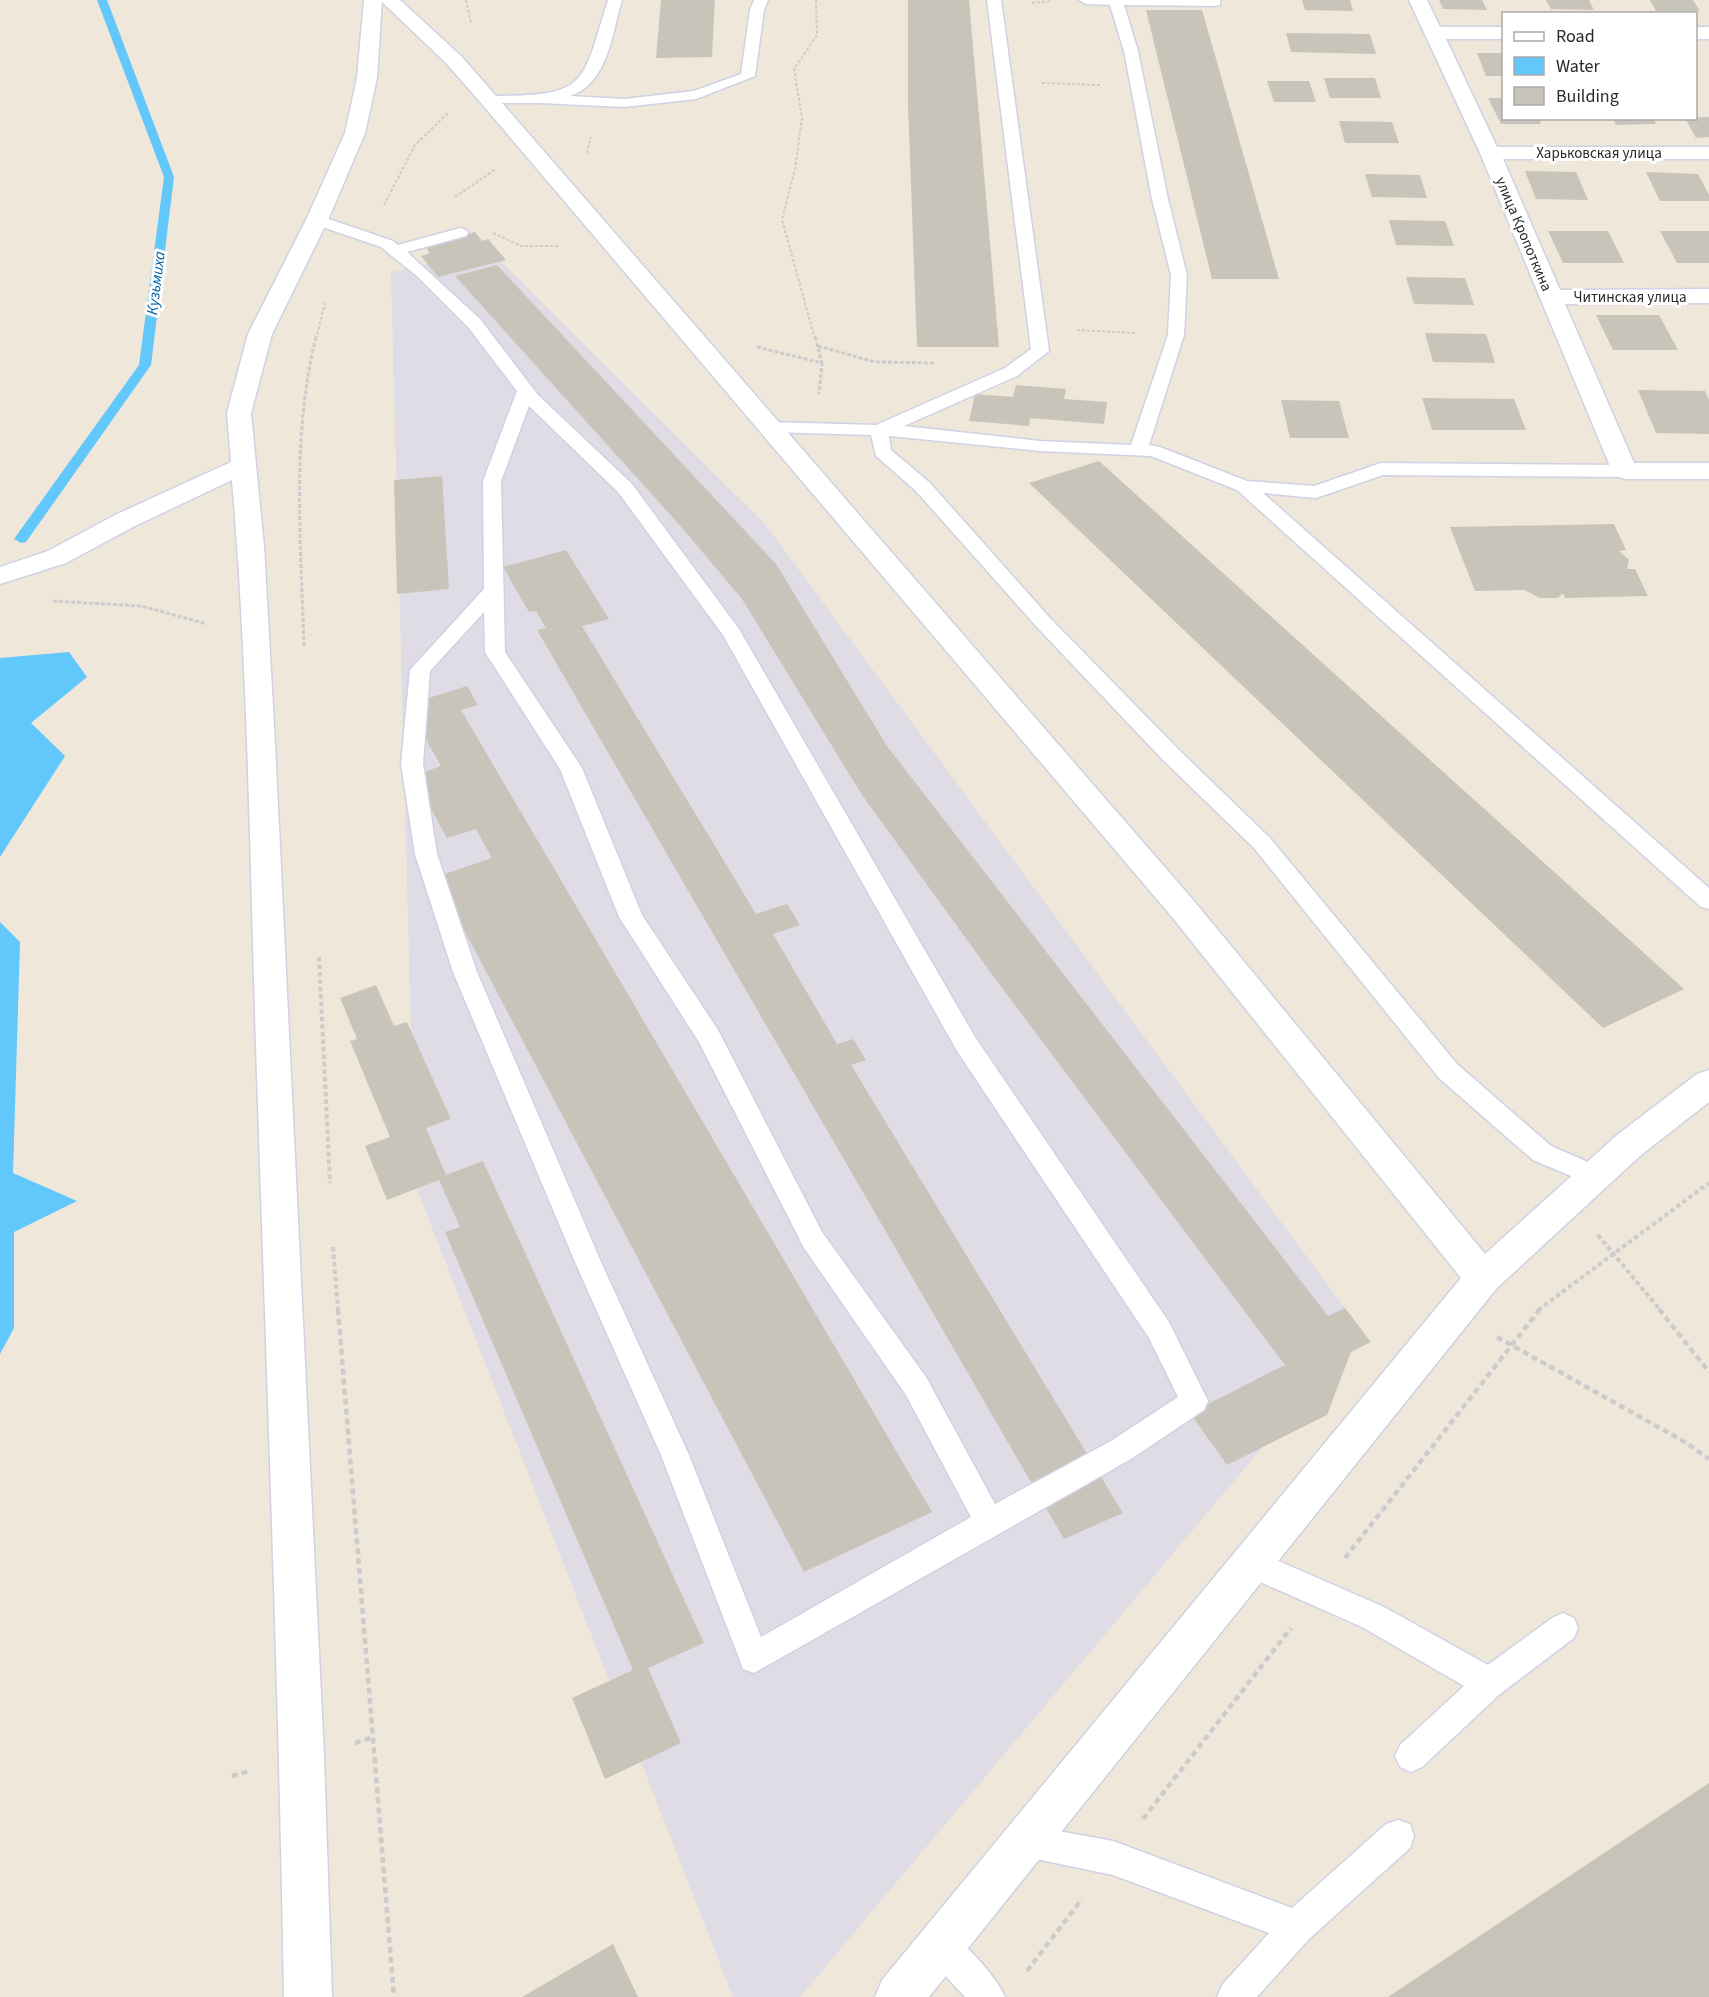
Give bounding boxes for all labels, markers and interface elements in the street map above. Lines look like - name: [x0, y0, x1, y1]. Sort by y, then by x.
- legend: [1502, 12, 1697, 120]
- text: Road: [1556, 24, 1595, 49]
- text: Water: [1556, 54, 1600, 79]
- text: Building: [1556, 84, 1619, 109]
- street label: Харьковская улица: [1536, 143, 1662, 164]
- street label: улица Кропоткина: [1490, 174, 1557, 295]
- water label: Кузьмиха: [141, 250, 171, 316]
- street label: Читинская улица: [1574, 287, 1686, 308]

